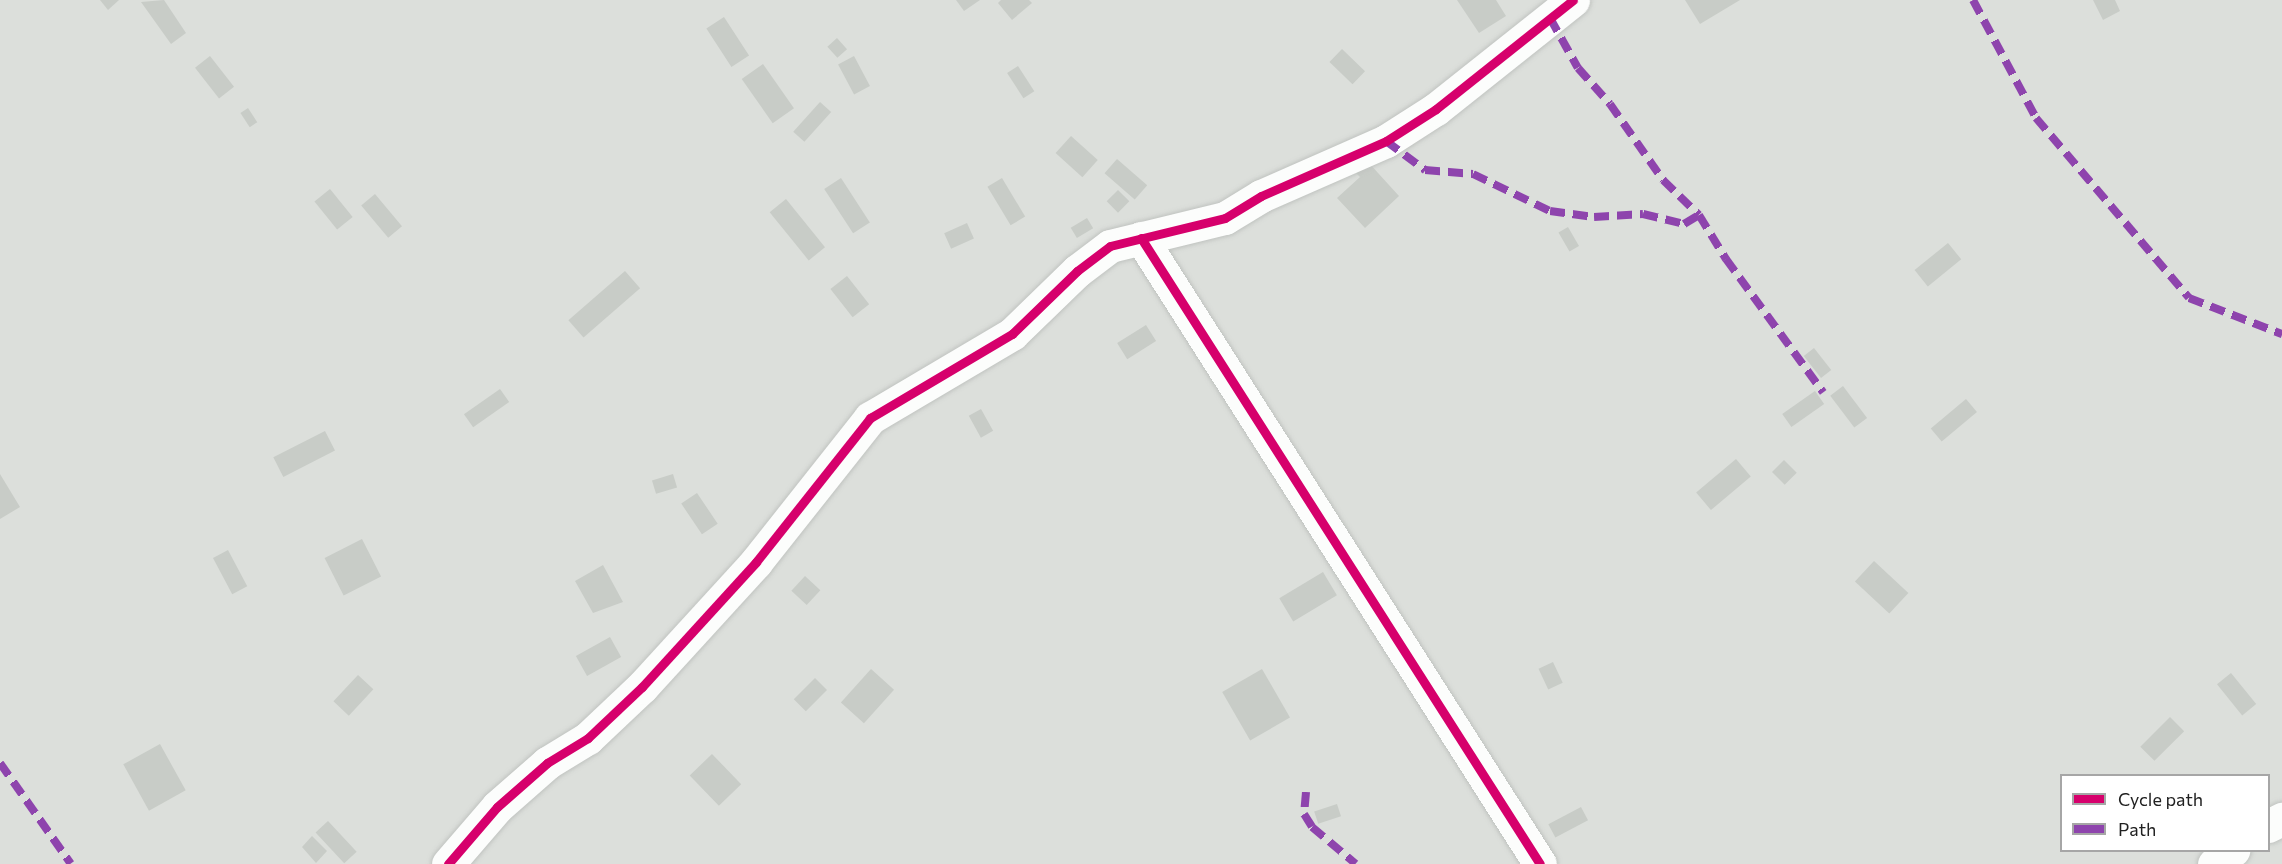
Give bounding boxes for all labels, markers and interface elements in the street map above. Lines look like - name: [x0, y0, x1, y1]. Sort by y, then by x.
- legend: [2060, 774, 2270, 852]
- text: Cycle path: [2118, 788, 2203, 810]
- text: Path: [2118, 818, 2156, 840]

